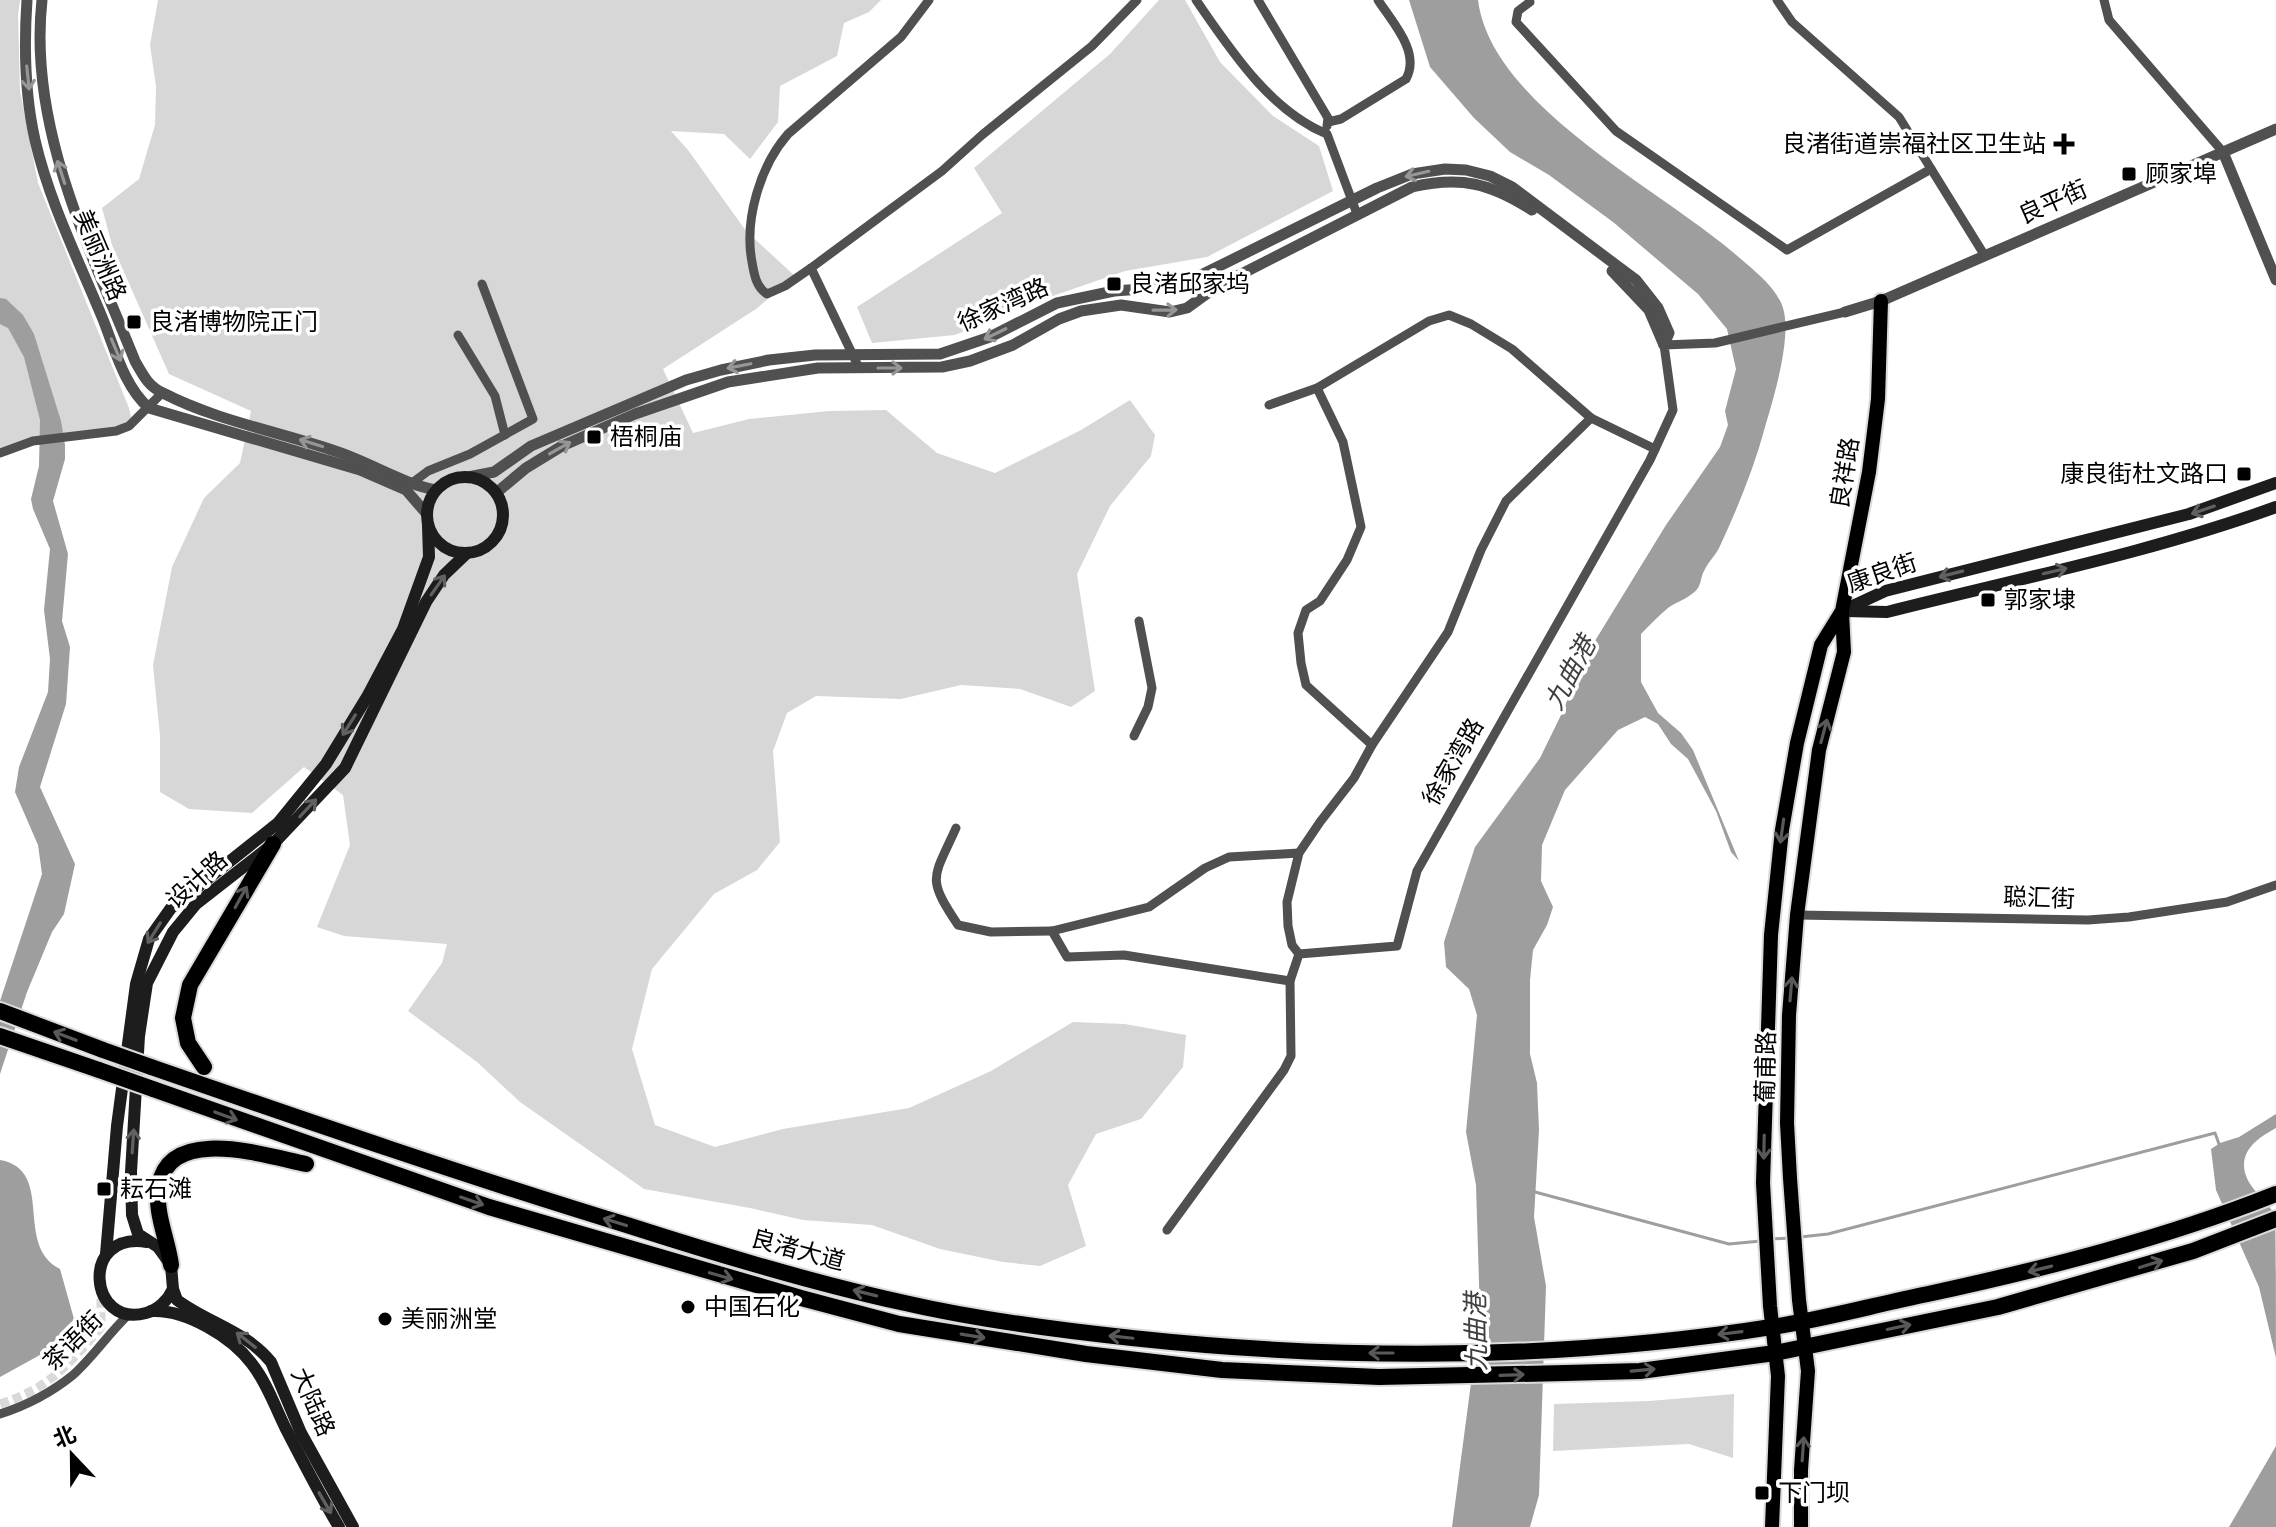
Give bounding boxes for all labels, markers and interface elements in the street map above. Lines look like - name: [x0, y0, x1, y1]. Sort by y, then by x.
- one-way arrow: [21, 64, 36, 91]
- place label: 良渚街道崇福社区卫生站: [1782, 126, 2046, 159]
- marker: 良渚街道崇福社区卫生站: [2053, 133, 2075, 155]
- place label: 顾家埠: [2145, 156, 2217, 189]
- one-way arrow: [53, 160, 68, 185]
- marker: 顾家埠: [2120, 165, 2138, 183]
- one-way arrow: [1405, 167, 1430, 182]
- street label: 良平街: [2013, 171, 2092, 230]
- street label: 美丽洲路: [67, 204, 135, 305]
- place label: 良渚邱家坞: [1130, 266, 1250, 299]
- street label: 徐家湾路: [952, 269, 1053, 338]
- marker: 良渚邱家坞: [1105, 275, 1123, 293]
- one-way arrow: [1151, 303, 1178, 318]
- place label: 良渚博物院正门: [150, 304, 318, 337]
- marker: 良渚博物院正门: [125, 313, 143, 331]
- one-way arrow: [984, 327, 1008, 342]
- one-way arrow: [109, 337, 124, 362]
- one-way arrow: [727, 359, 753, 374]
- one-way arrow: [876, 360, 903, 376]
- place label: 梧桐庙: [610, 419, 682, 452]
- marker: 梧桐庙: [585, 428, 603, 446]
- one-way arrow: [299, 435, 324, 449]
- street label: 良祥路: [1822, 435, 1865, 511]
- one-way arrow: [547, 440, 571, 456]
- place label: 康良街杜文路口: [2060, 456, 2228, 489]
- marker: 康良街杜文路口: [2235, 465, 2253, 483]
- one-way arrow: [2191, 503, 2216, 518]
- street label: 康良街: [1842, 544, 1921, 599]
- one-way arrow: [2042, 563, 2067, 578]
- one-way arrow: [1939, 568, 1964, 583]
- one-way arrow: [430, 574, 446, 596]
- place label: 郭家埭: [2004, 582, 2076, 615]
- marker: 郭家埭: [1979, 591, 1997, 609]
- water label: 九曲港: [1535, 626, 1605, 715]
- street label: 徐家湾路: [1413, 711, 1490, 811]
- one-way arrow: [341, 714, 358, 736]
- one-way arrow: [1817, 718, 1832, 744]
- one-way arrow: [298, 798, 317, 818]
- one-way arrow: [1774, 818, 1789, 843]
- street label: 设计路: [158, 843, 234, 915]
- street label: 聪汇街: [2002, 879, 2076, 914]
- one-way arrow: [234, 886, 250, 910]
- one-way arrow: [146, 921, 162, 944]
- one-way arrow: [1784, 976, 1799, 1003]
- one-way arrow: [53, 1027, 78, 1042]
- street label: 葡甫路: [1747, 1031, 1782, 1103]
- one-way arrow: [213, 1110, 238, 1124]
- one-way arrow: [126, 1128, 141, 1155]
- one-way arrow: [1756, 1133, 1772, 1160]
- place label: 耘石滩: [120, 1171, 192, 1204]
- marker: 耘石滩: [95, 1180, 113, 1198]
- one-way arrow: [459, 1194, 484, 1209]
- one-way arrow: [603, 1214, 629, 1229]
- street label: 良渚大道: [748, 1220, 849, 1277]
- one-way arrow: [2138, 1255, 2163, 1270]
- one-way arrow: [2027, 1262, 2053, 1277]
- one-way arrow: [707, 1269, 733, 1284]
- one-way arrow: [853, 1285, 879, 1300]
- place label: 中国石化: [704, 1289, 800, 1322]
- water label: 九曲港: [1456, 1289, 1494, 1371]
- marker: 中国石化: [679, 1298, 697, 1316]
- place label: 美丽洲堂: [401, 1301, 497, 1334]
- street label: 茶语街: [35, 1303, 109, 1377]
- marker: 美丽洲堂: [376, 1310, 394, 1328]
- one-way arrow: [1886, 1319, 1911, 1334]
- one-way arrow: [1717, 1325, 1744, 1340]
- one-way arrow: [960, 1329, 985, 1344]
- one-way arrow: [1108, 1329, 1135, 1344]
- one-way arrow: [236, 1331, 257, 1348]
- one-way arrow: [1368, 1345, 1395, 1361]
- street label: 大陆路: [285, 1362, 344, 1441]
- one-way arrow: [1629, 1362, 1656, 1377]
- one-way arrow: [1498, 1367, 1525, 1382]
- north arrow: [32, 1415, 112, 1495]
- text: 北: [49, 1418, 80, 1454]
- one-way arrow: [1796, 1436, 1811, 1463]
- place label: 下门坝: [1778, 1475, 1850, 1508]
- marker: 下门坝: [1753, 1484, 1771, 1502]
- one-way arrow: [318, 1490, 333, 1514]

